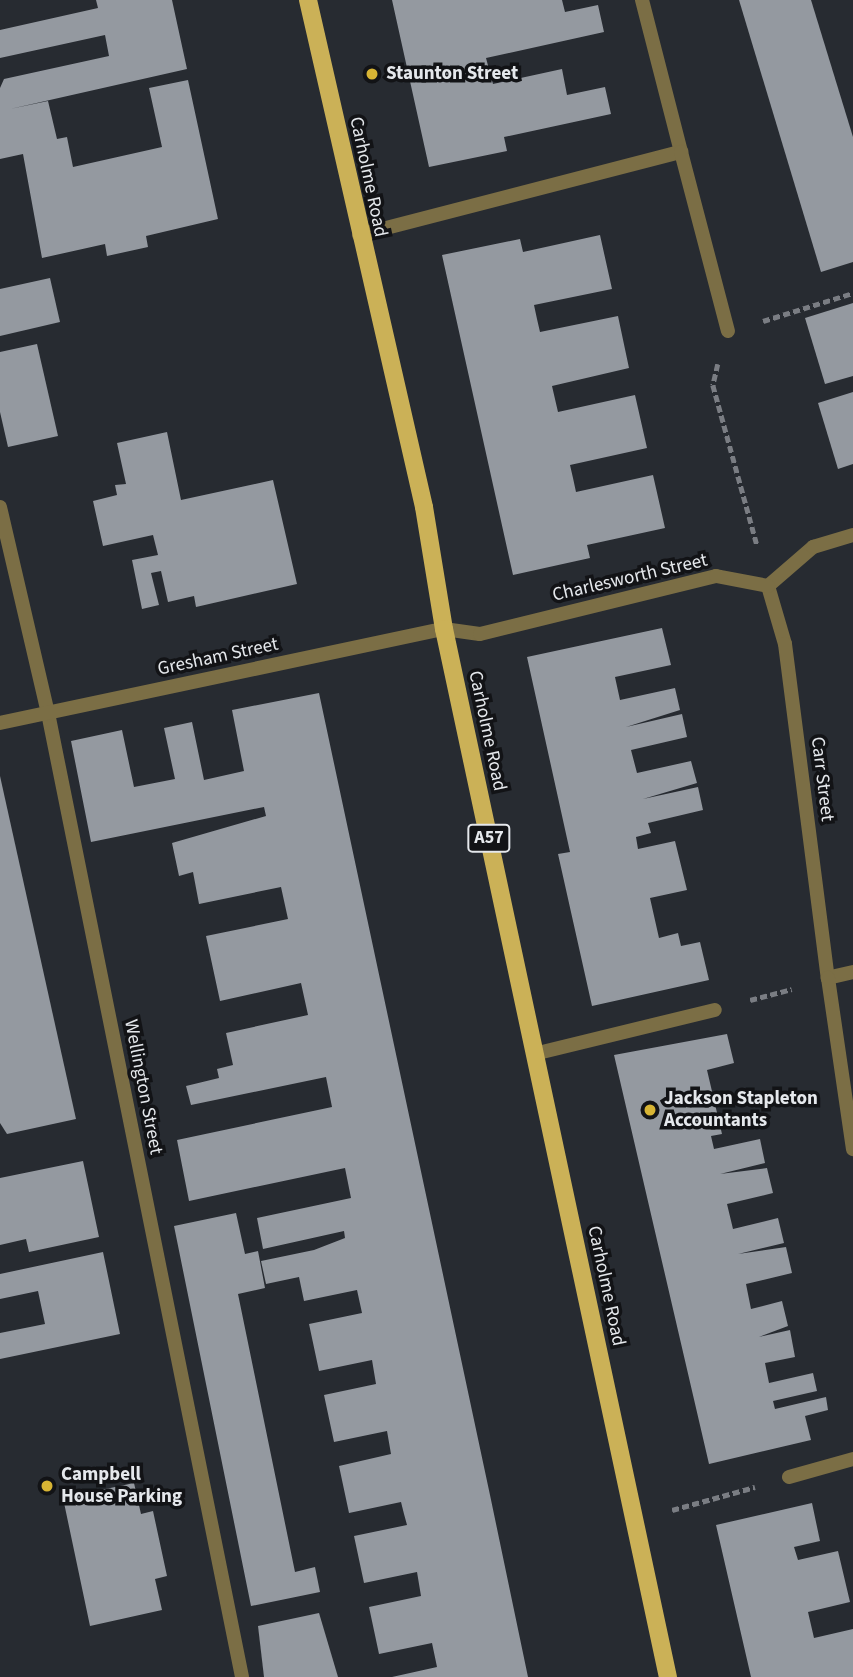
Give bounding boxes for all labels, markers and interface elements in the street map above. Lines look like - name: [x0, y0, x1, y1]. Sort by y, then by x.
- place label: Staunton Street: [386, 63, 518, 85]
- marker: Staunton Street: [364, 66, 380, 82]
- street label: Carholme Road: [344, 115, 392, 239]
- street label: Charlesworth Street: [550, 549, 710, 607]
- street label: Gresham Street: [156, 633, 280, 681]
- street label: Carholme Road: [463, 669, 511, 793]
- street label: Carr Street: [806, 735, 838, 823]
- road number: A57: [466, 824, 512, 852]
- street label: Wellington Street: [119, 1018, 167, 1156]
- place label: Jackson Stapleton Accountants: [664, 1088, 818, 1132]
- marker: Jackson Stapleton Accountants: [642, 1102, 658, 1118]
- street label: Carholme Road: [582, 1224, 630, 1348]
- place label: Campbell House Parking: [61, 1464, 182, 1508]
- marker: Campbell House Parking: [39, 1478, 55, 1494]

